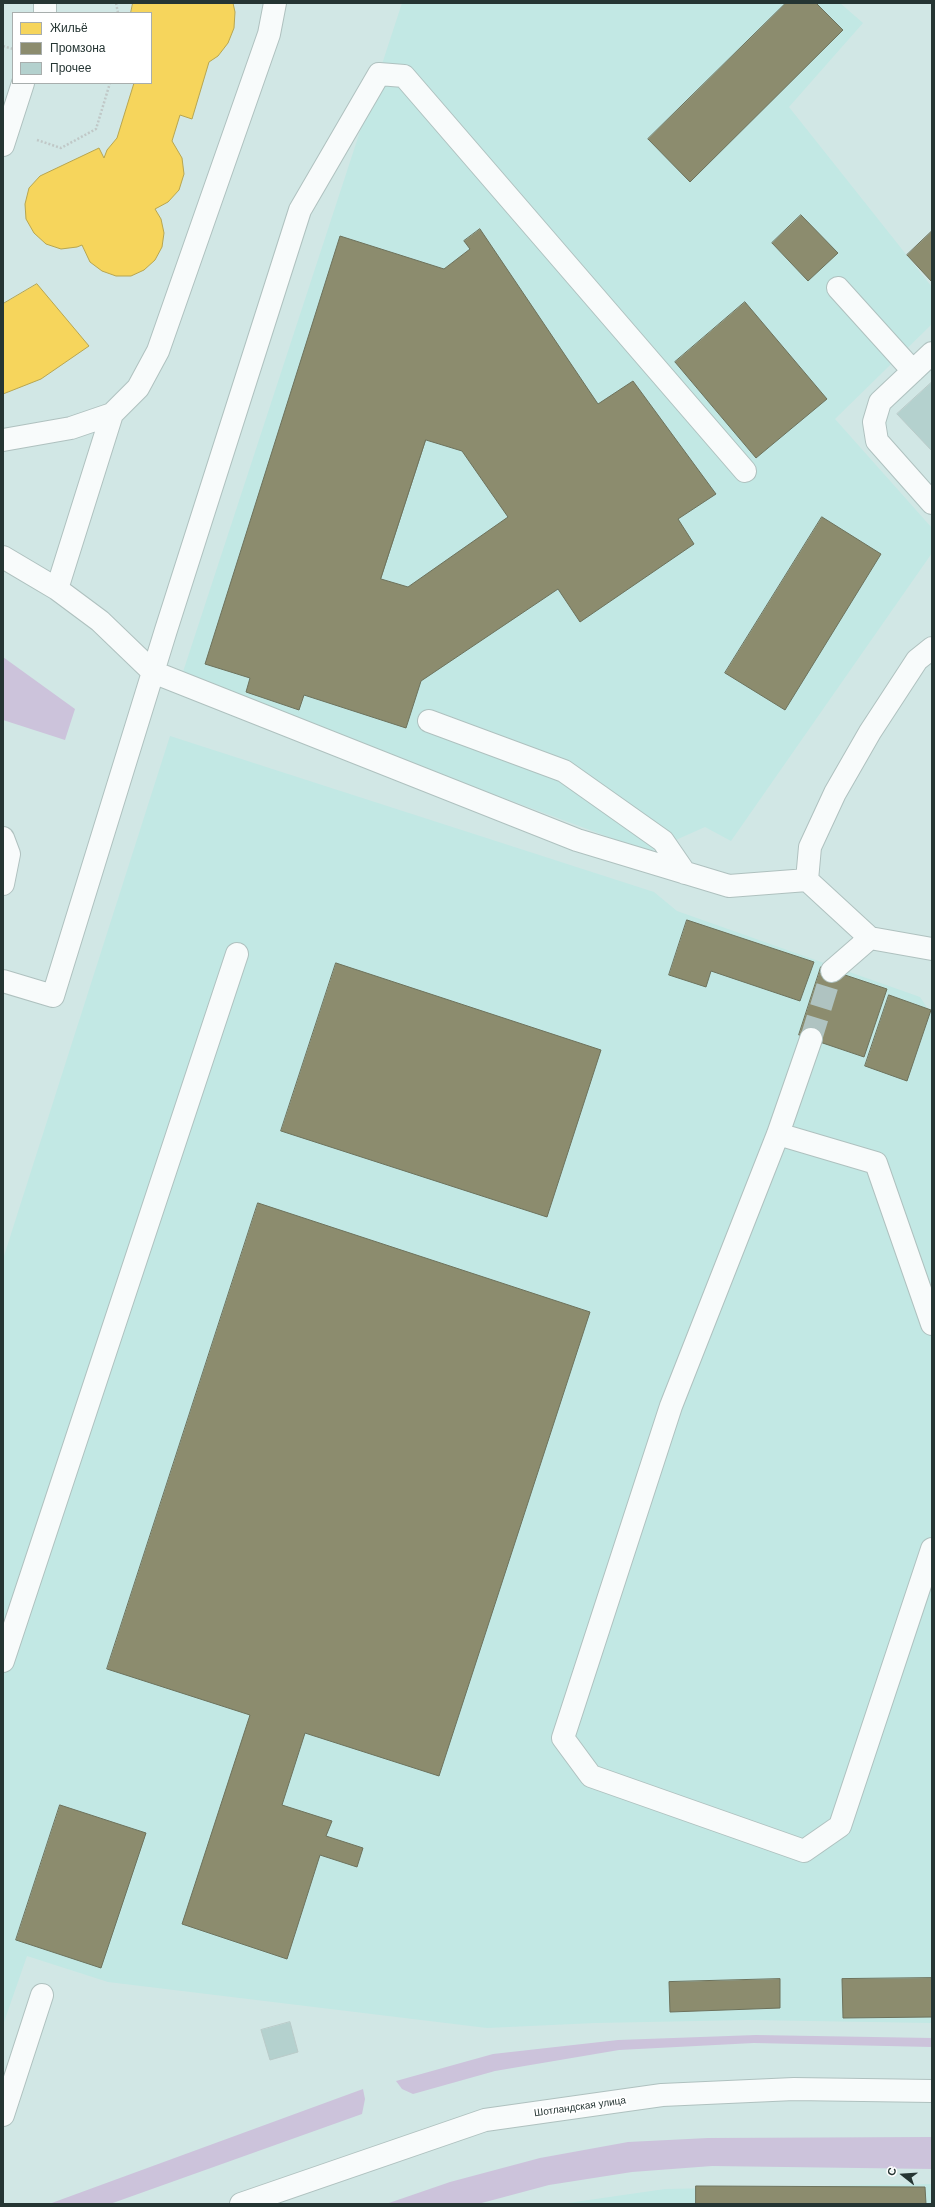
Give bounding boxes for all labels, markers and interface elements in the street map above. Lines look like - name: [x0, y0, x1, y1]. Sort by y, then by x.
- legend: [12, 12, 152, 84]
- text: Жильё: [50, 21, 88, 35]
- text: Промзона: [50, 41, 105, 55]
- text: Прочее: [50, 61, 91, 75]
- street label: Шотландская улица: [533, 2095, 627, 2119]
- north arrow: [883, 2155, 923, 2195]
- text: С: [885, 2166, 898, 2177]

